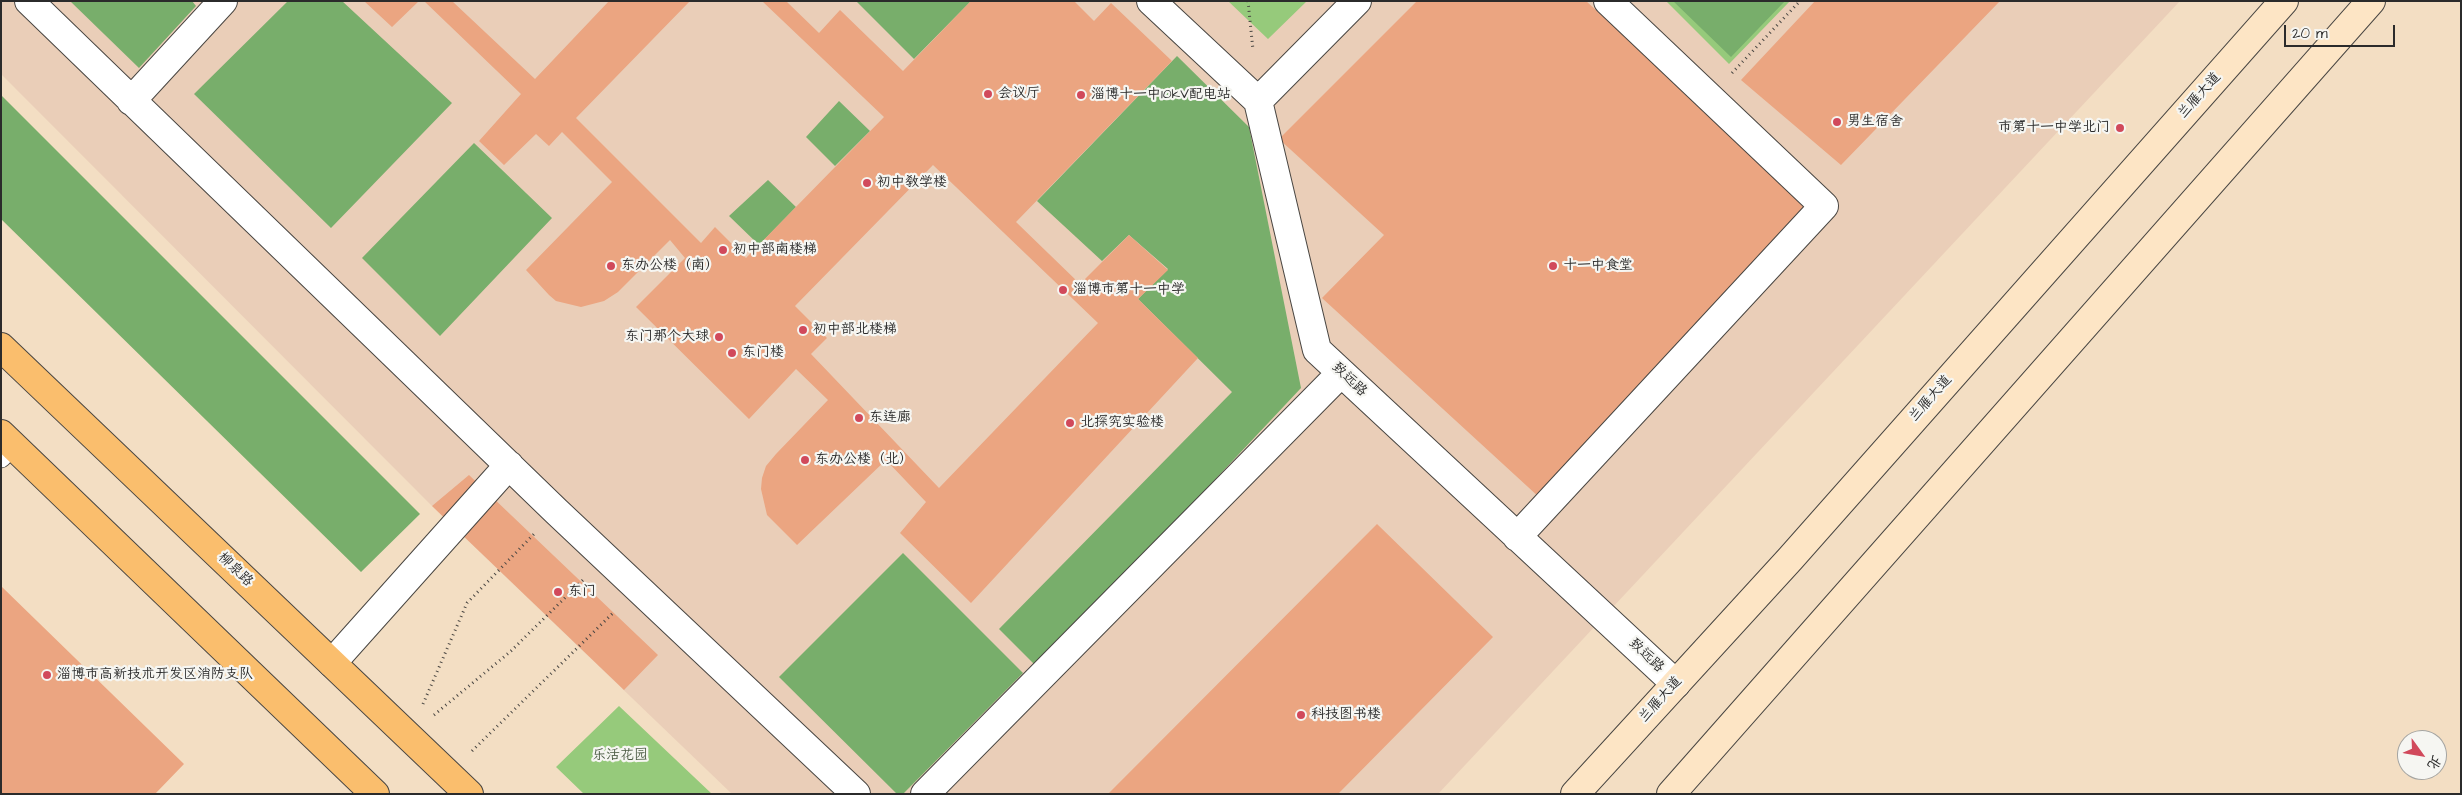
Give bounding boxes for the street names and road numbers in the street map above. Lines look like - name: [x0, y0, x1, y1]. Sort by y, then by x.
- street label: 兰雁大道: [2175, 70, 2225, 122]
- street label: 致远路: [1328, 360, 1370, 400]
- street label: 兰雁大道: [1906, 372, 1956, 426]
- street label: 柳泉路: [214, 549, 256, 591]
- street label: 致远路: [1625, 636, 1667, 676]
- street label: 兰雁大道: [1636, 674, 1686, 726]

